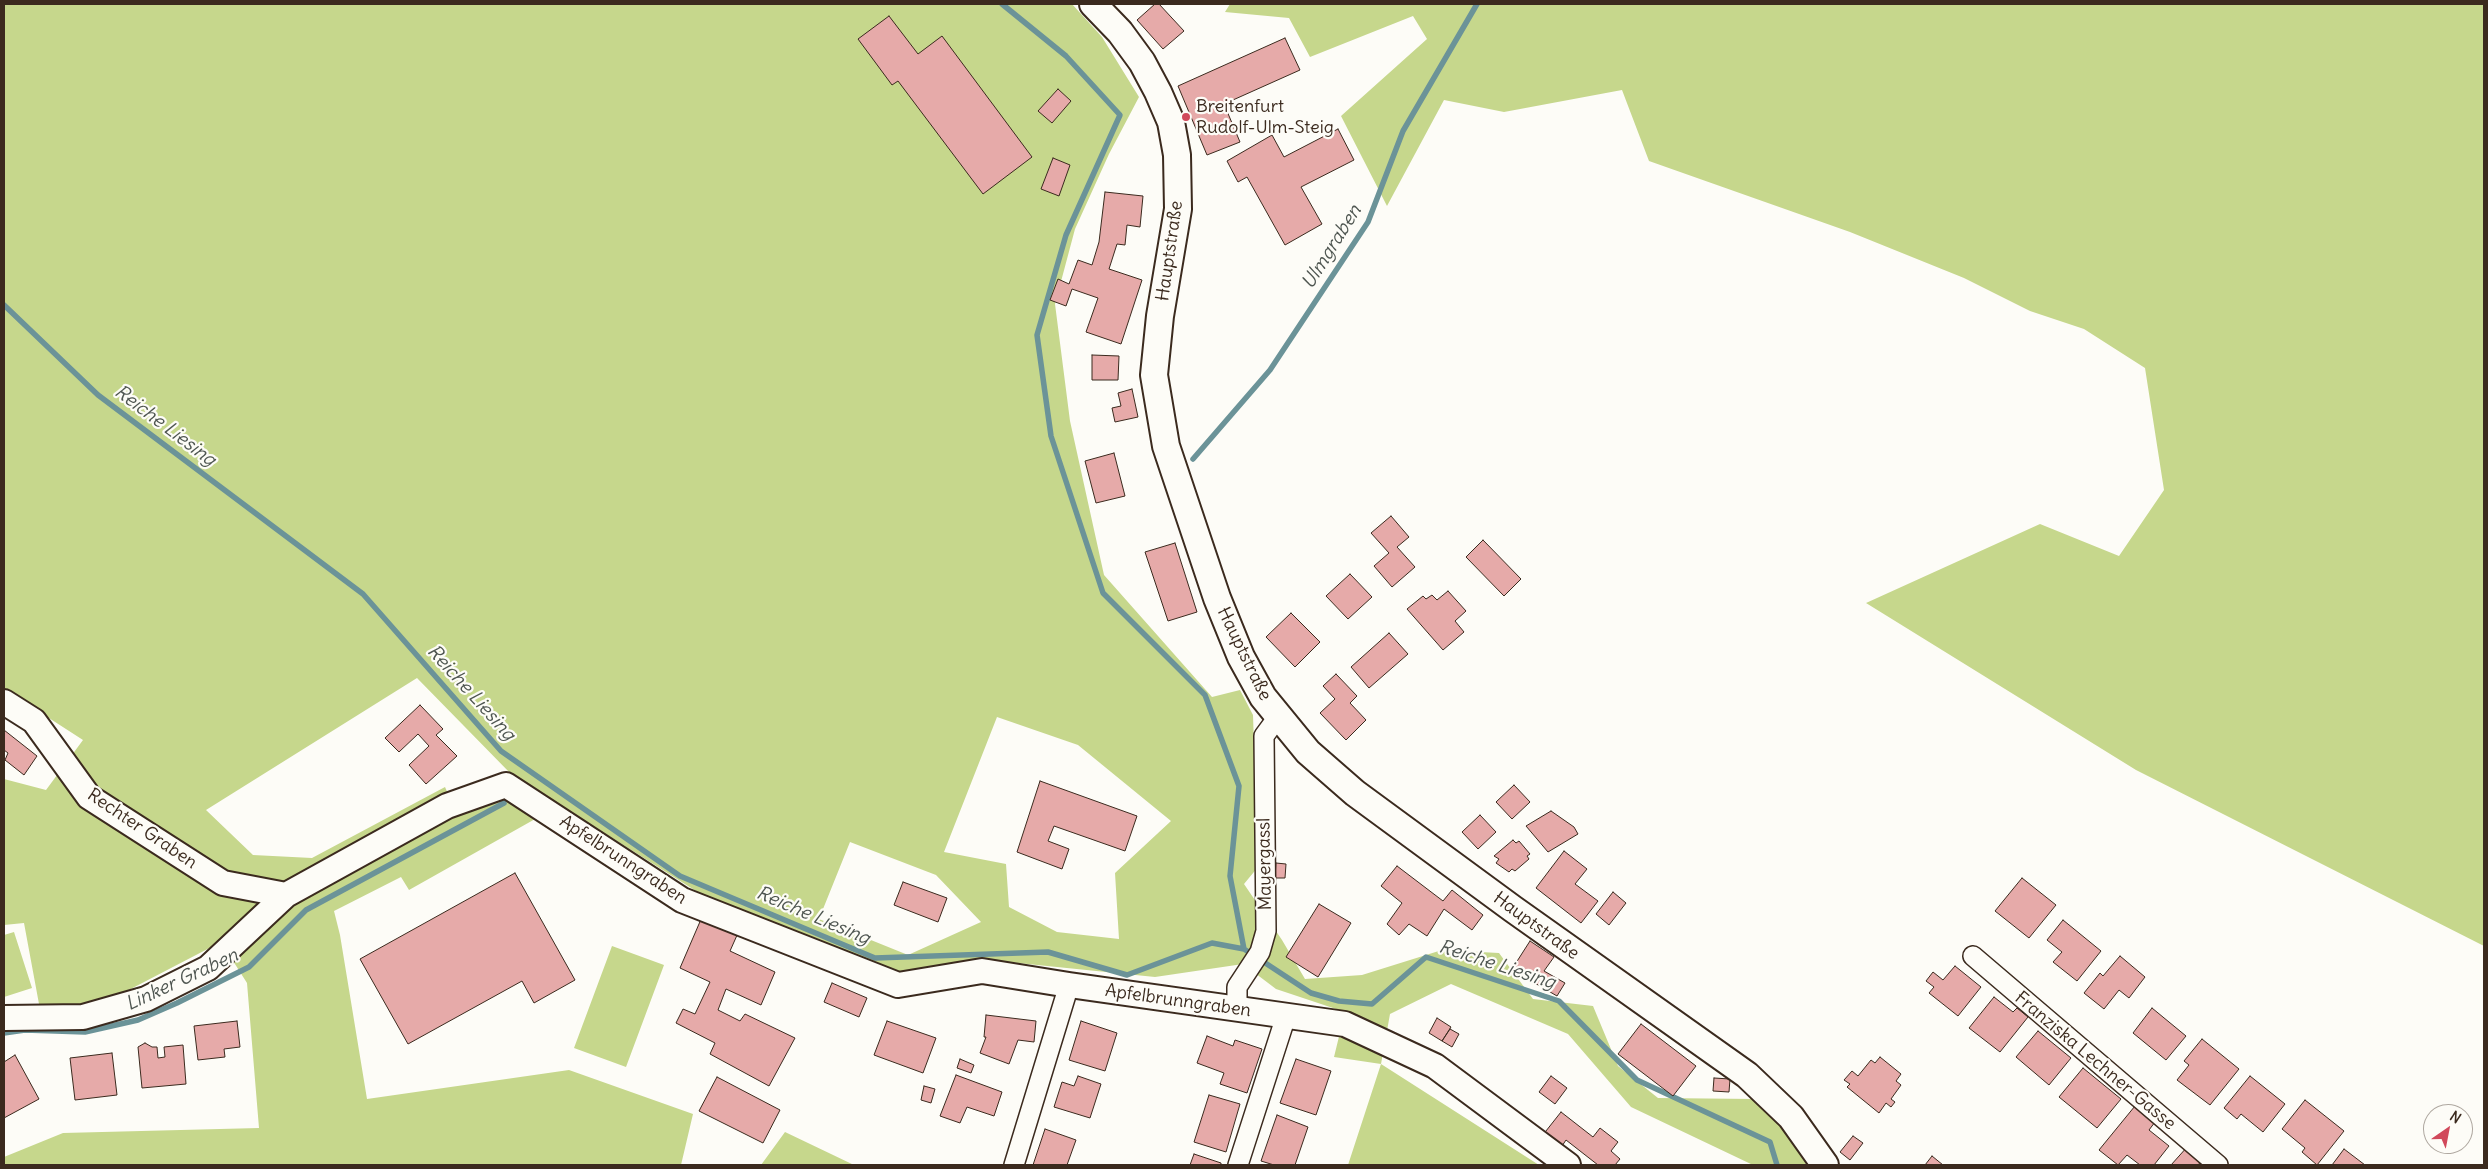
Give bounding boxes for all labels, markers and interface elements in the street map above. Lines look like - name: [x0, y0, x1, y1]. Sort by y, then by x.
- place label: Breitenfurt Rudolf-Ulm-Steig: [1196, 96, 1334, 138]
- marker: Breitenfurt Rudolf-Ulm-Steig: [1180, 111, 1192, 123]
- street label: Hauptstraße: [1152, 199, 1188, 303]
- water label: Ulmgraben: [1297, 201, 1367, 293]
- water label: Reiche Liesing: [110, 381, 220, 471]
- street label: Hauptstraße: [1212, 604, 1276, 704]
- water label: Reiche Liesing: [422, 640, 520, 746]
- street label: Rechter Graben: [83, 784, 201, 874]
- street label: Apfelbrunngraben: [555, 811, 691, 909]
- street label: Mayergassl: [1253, 818, 1277, 910]
- water label: Reiche Liesing: [753, 882, 873, 950]
- street label: Hauptstraße: [1489, 888, 1583, 964]
- water label: Reiche Liesing: [1436, 935, 1558, 995]
- water label: Linker Graben: [122, 944, 242, 1016]
- street label: Apfelbrunngraben: [1104, 980, 1252, 1022]
- street label: Franziska Lechner-Gasse: [2010, 987, 2180, 1135]
- north arrow: [2423, 1104, 2473, 1154]
- text: N: [2447, 1107, 2465, 1127]

